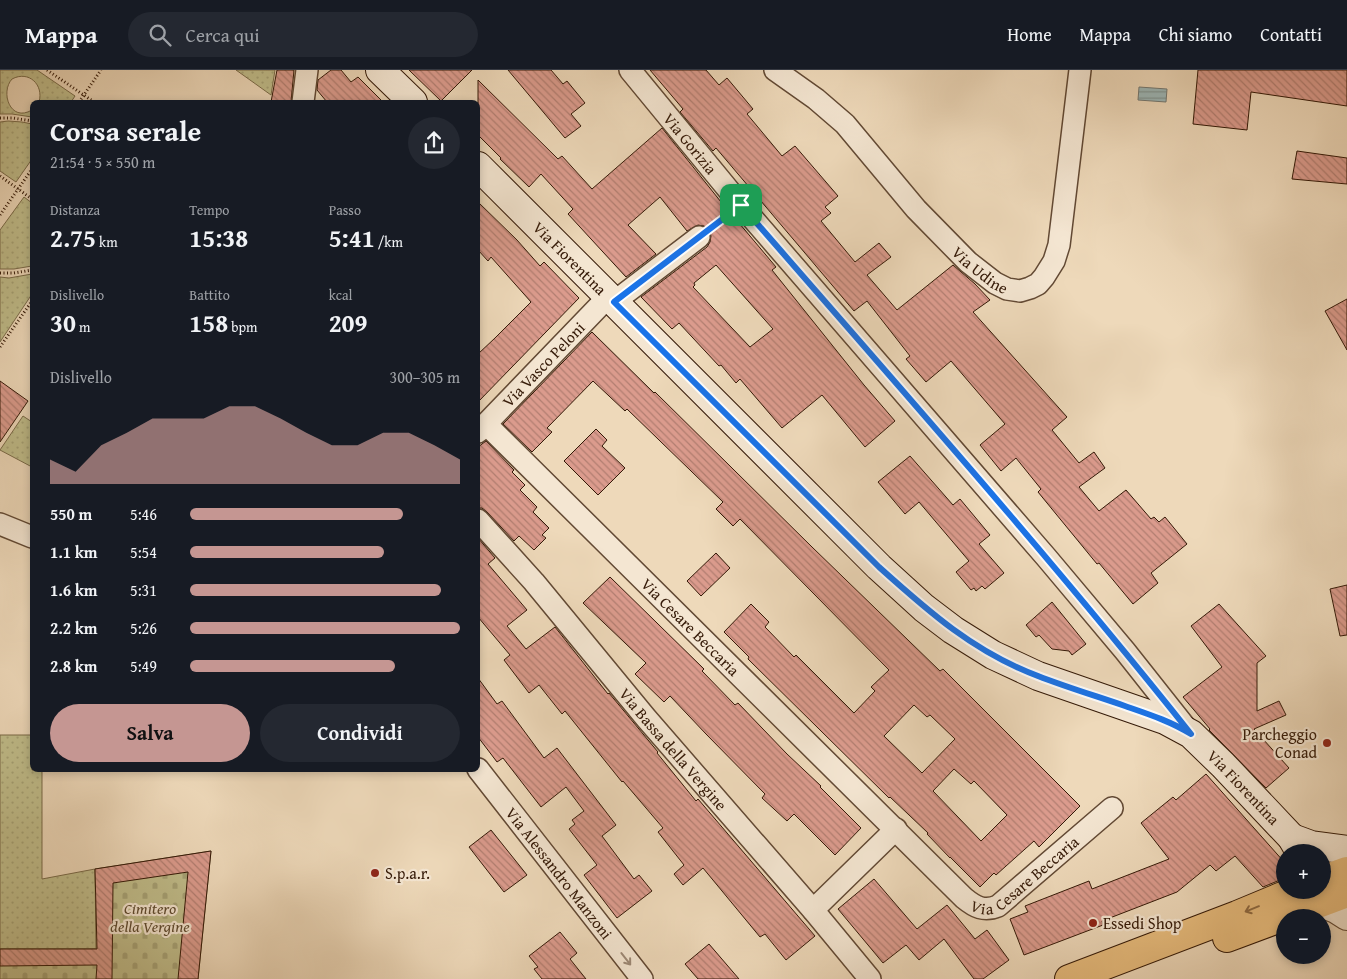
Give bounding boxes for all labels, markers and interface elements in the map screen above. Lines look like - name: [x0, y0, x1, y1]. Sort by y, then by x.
- search box: [128, 12, 478, 57]
- text: Mappa: [25, 17, 98, 52]
- icon: search: [146, 21, 174, 49]
- text: Cerca qui: [186, 21, 260, 49]
- text: Home: [1007, 21, 1052, 48]
- text: Mappa: [1080, 21, 1131, 48]
- text: Chi siamo: [1159, 21, 1232, 48]
- text: Contatti: [1260, 21, 1322, 48]
- street label: Via Gorizia: [658, 107, 723, 180]
- text: Corsa serale: [50, 110, 201, 151]
- button: share: [408, 117, 460, 169]
- text: 21:54 · 5 × 550 m: [50, 150, 155, 174]
- pin: [720, 184, 762, 226]
- icon: arrive: [727, 191, 755, 219]
- text: Distanza: [50, 200, 100, 220]
- text: Tempo: [189, 200, 229, 220]
- text: Passo: [329, 200, 361, 220]
- street label: Via Fiorentina: [527, 215, 613, 301]
- text: 2.75: [50, 220, 96, 256]
- text: 15:38: [189, 220, 248, 256]
- text: 5:41: [329, 220, 375, 256]
- text: km: [96, 232, 118, 252]
- text: /km: [375, 232, 403, 252]
- street label: Via Udine: [946, 240, 1012, 300]
- text: Dislivello: [50, 285, 104, 305]
- text: Battito: [189, 285, 230, 305]
- text: kcal: [329, 285, 353, 305]
- text: 30: [50, 305, 76, 341]
- text: 158: [189, 305, 228, 341]
- text: 209: [329, 305, 368, 341]
- street label: Via Vasco Peloni: [496, 316, 591, 412]
- text: m: [76, 317, 90, 337]
- text: bpm: [228, 317, 258, 337]
- text: Dislivello: [50, 365, 112, 389]
- text: 300–305 m: [390, 365, 460, 389]
- text: 550 m: [50, 502, 92, 526]
- text: 5:46: [130, 502, 157, 526]
- text: 1.1 km: [50, 540, 97, 564]
- text: 5:54: [130, 540, 157, 564]
- street label: Via Cesare Beccaria: [636, 572, 746, 682]
- text: 1.6 km: [50, 578, 97, 602]
- text: 5:31: [130, 578, 157, 602]
- text: 2.2 km: [50, 616, 97, 640]
- text: 5:26: [130, 616, 157, 640]
- text: 2.8 km: [50, 654, 97, 678]
- text: 5:49: [130, 654, 157, 678]
- street label: Via Bassa della Vergine: [614, 682, 733, 816]
- button: Salva: [50, 704, 250, 762]
- button: Condividi: [260, 704, 460, 762]
- place label: Parcheggio Conad: [1243, 722, 1317, 764]
- marker: Parcheggio Conad: [1321, 737, 1333, 749]
- street label: Via Fiorentina: [1202, 744, 1286, 831]
- street label: Via Alessandro Manzoni: [500, 802, 619, 945]
- street label: Via Cesare Beccaria: [967, 830, 1084, 921]
- map controls: [1276, 844, 1331, 964]
- button: +: [1276, 844, 1331, 899]
- place label: S.p.a.r.: [385, 861, 430, 885]
- marker: S.p.a.r.: [369, 867, 381, 879]
- park label: Cimitero della Vergine: [110, 896, 190, 938]
- one-way arrow: [1245, 904, 1260, 914]
- button: −: [1276, 909, 1331, 964]
- place label: Essedi Shop: [1103, 911, 1182, 935]
- marker: Essedi Shop: [1087, 917, 1099, 929]
- one-way arrow: [621, 952, 632, 965]

